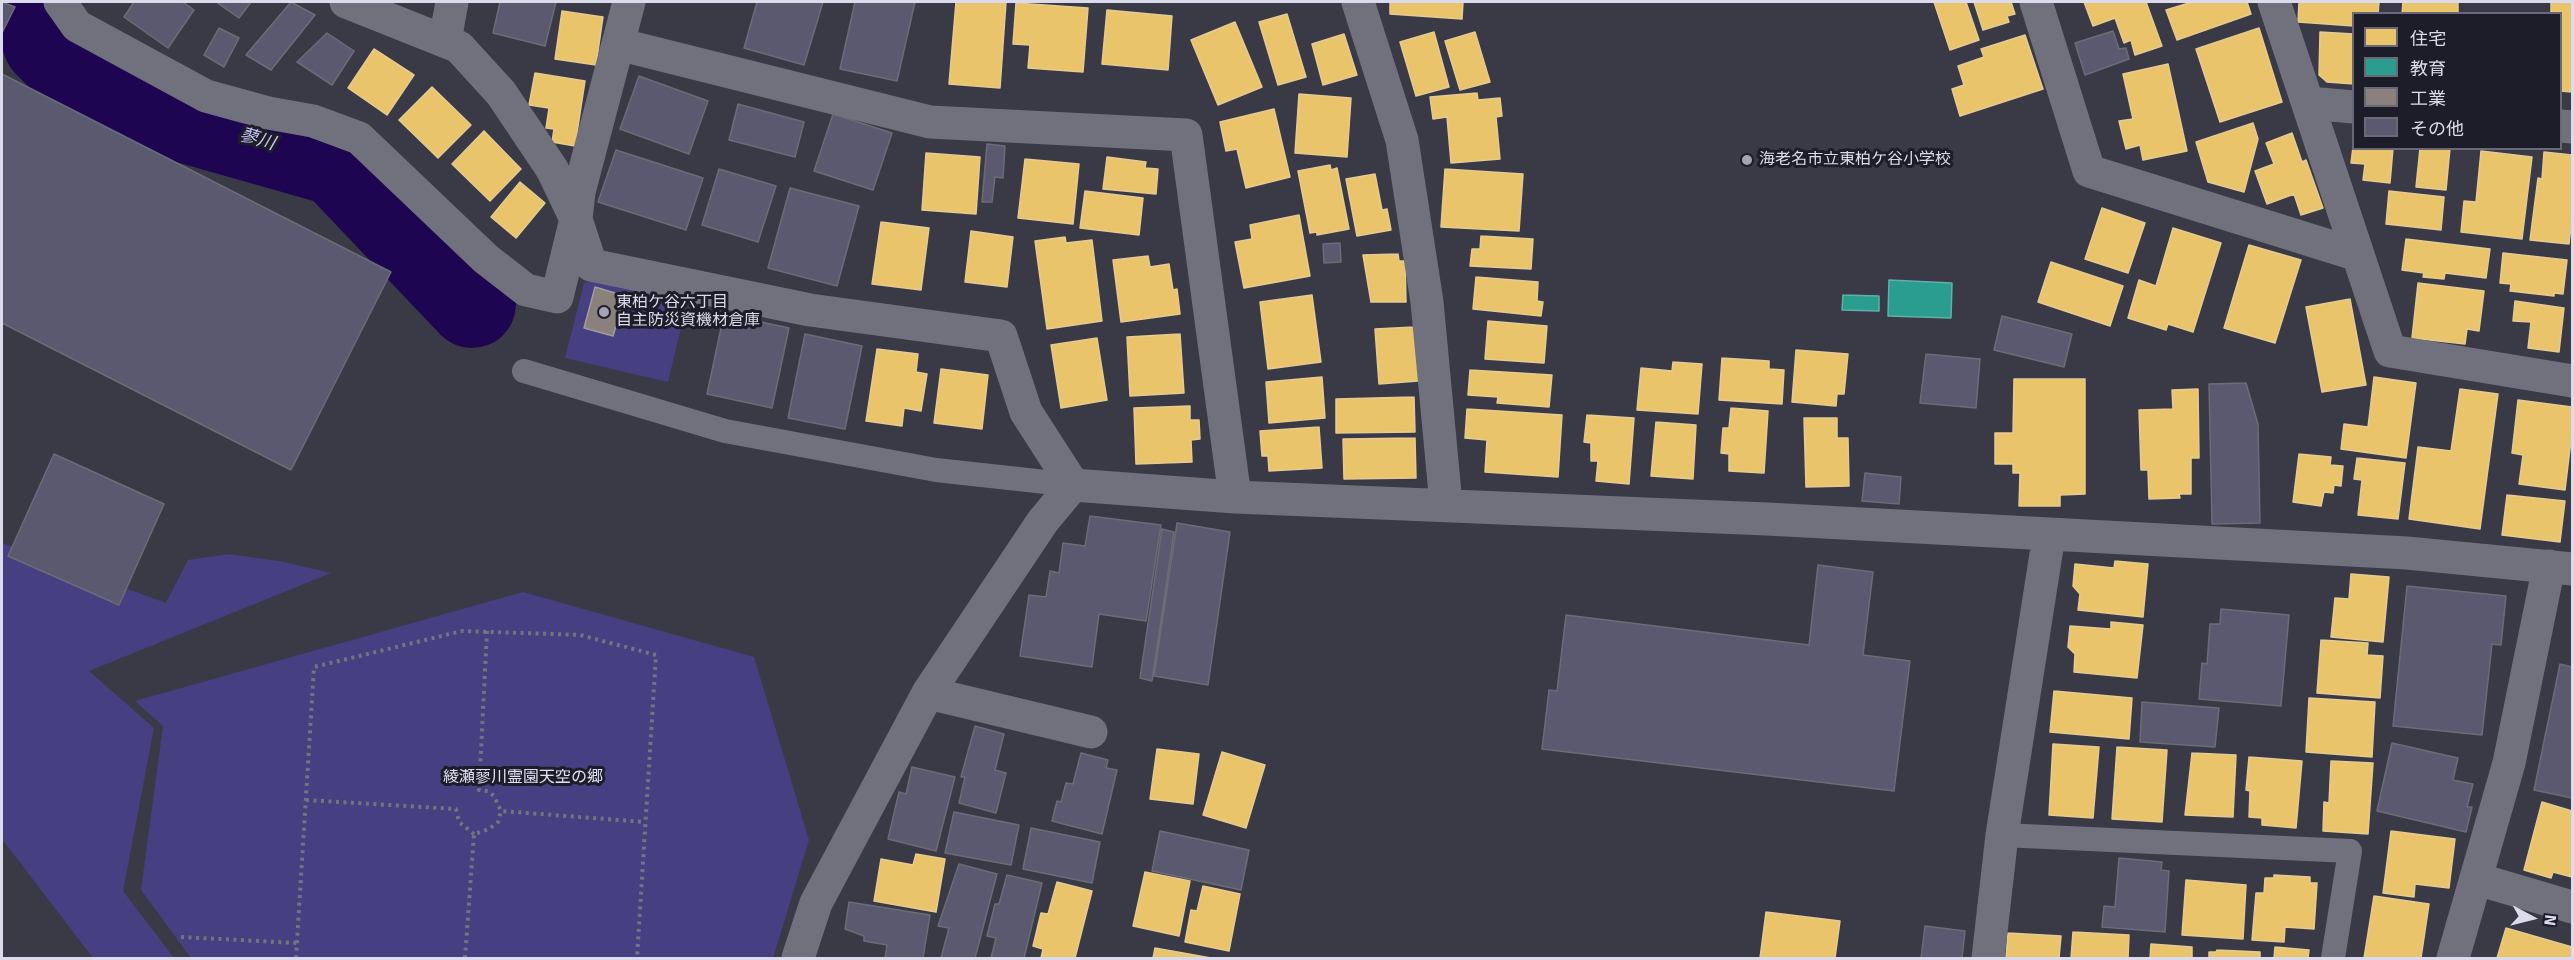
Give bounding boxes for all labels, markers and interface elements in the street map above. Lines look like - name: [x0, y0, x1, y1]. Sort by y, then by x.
- legend: [2352, 12, 2562, 150]
- text: 住宅: [2410, 28, 2446, 50]
- text: 教育: [2410, 58, 2446, 80]
- text: 工業: [2410, 88, 2446, 110]
- text: その他: [2410, 118, 2464, 140]
- water label: 蓼川: [237, 125, 277, 155]
- place label: 海老名市立東柏ケ谷小学校: [1759, 150, 1951, 170]
- marker: 海老名市立東柏ケ谷小学校: [1740, 153, 1754, 167]
- place label: 東柏ケ谷六丁目 自主防災資機材倉庫: [616, 293, 760, 331]
- marker: 東柏ケ谷六丁目 自主防災資機材倉庫: [597, 305, 611, 319]
- park label: 綾瀬蓼川霊園天空の郷: [443, 768, 603, 788]
- north arrow: [2502, 888, 2562, 948]
- text: N: [2539, 913, 2560, 927]

